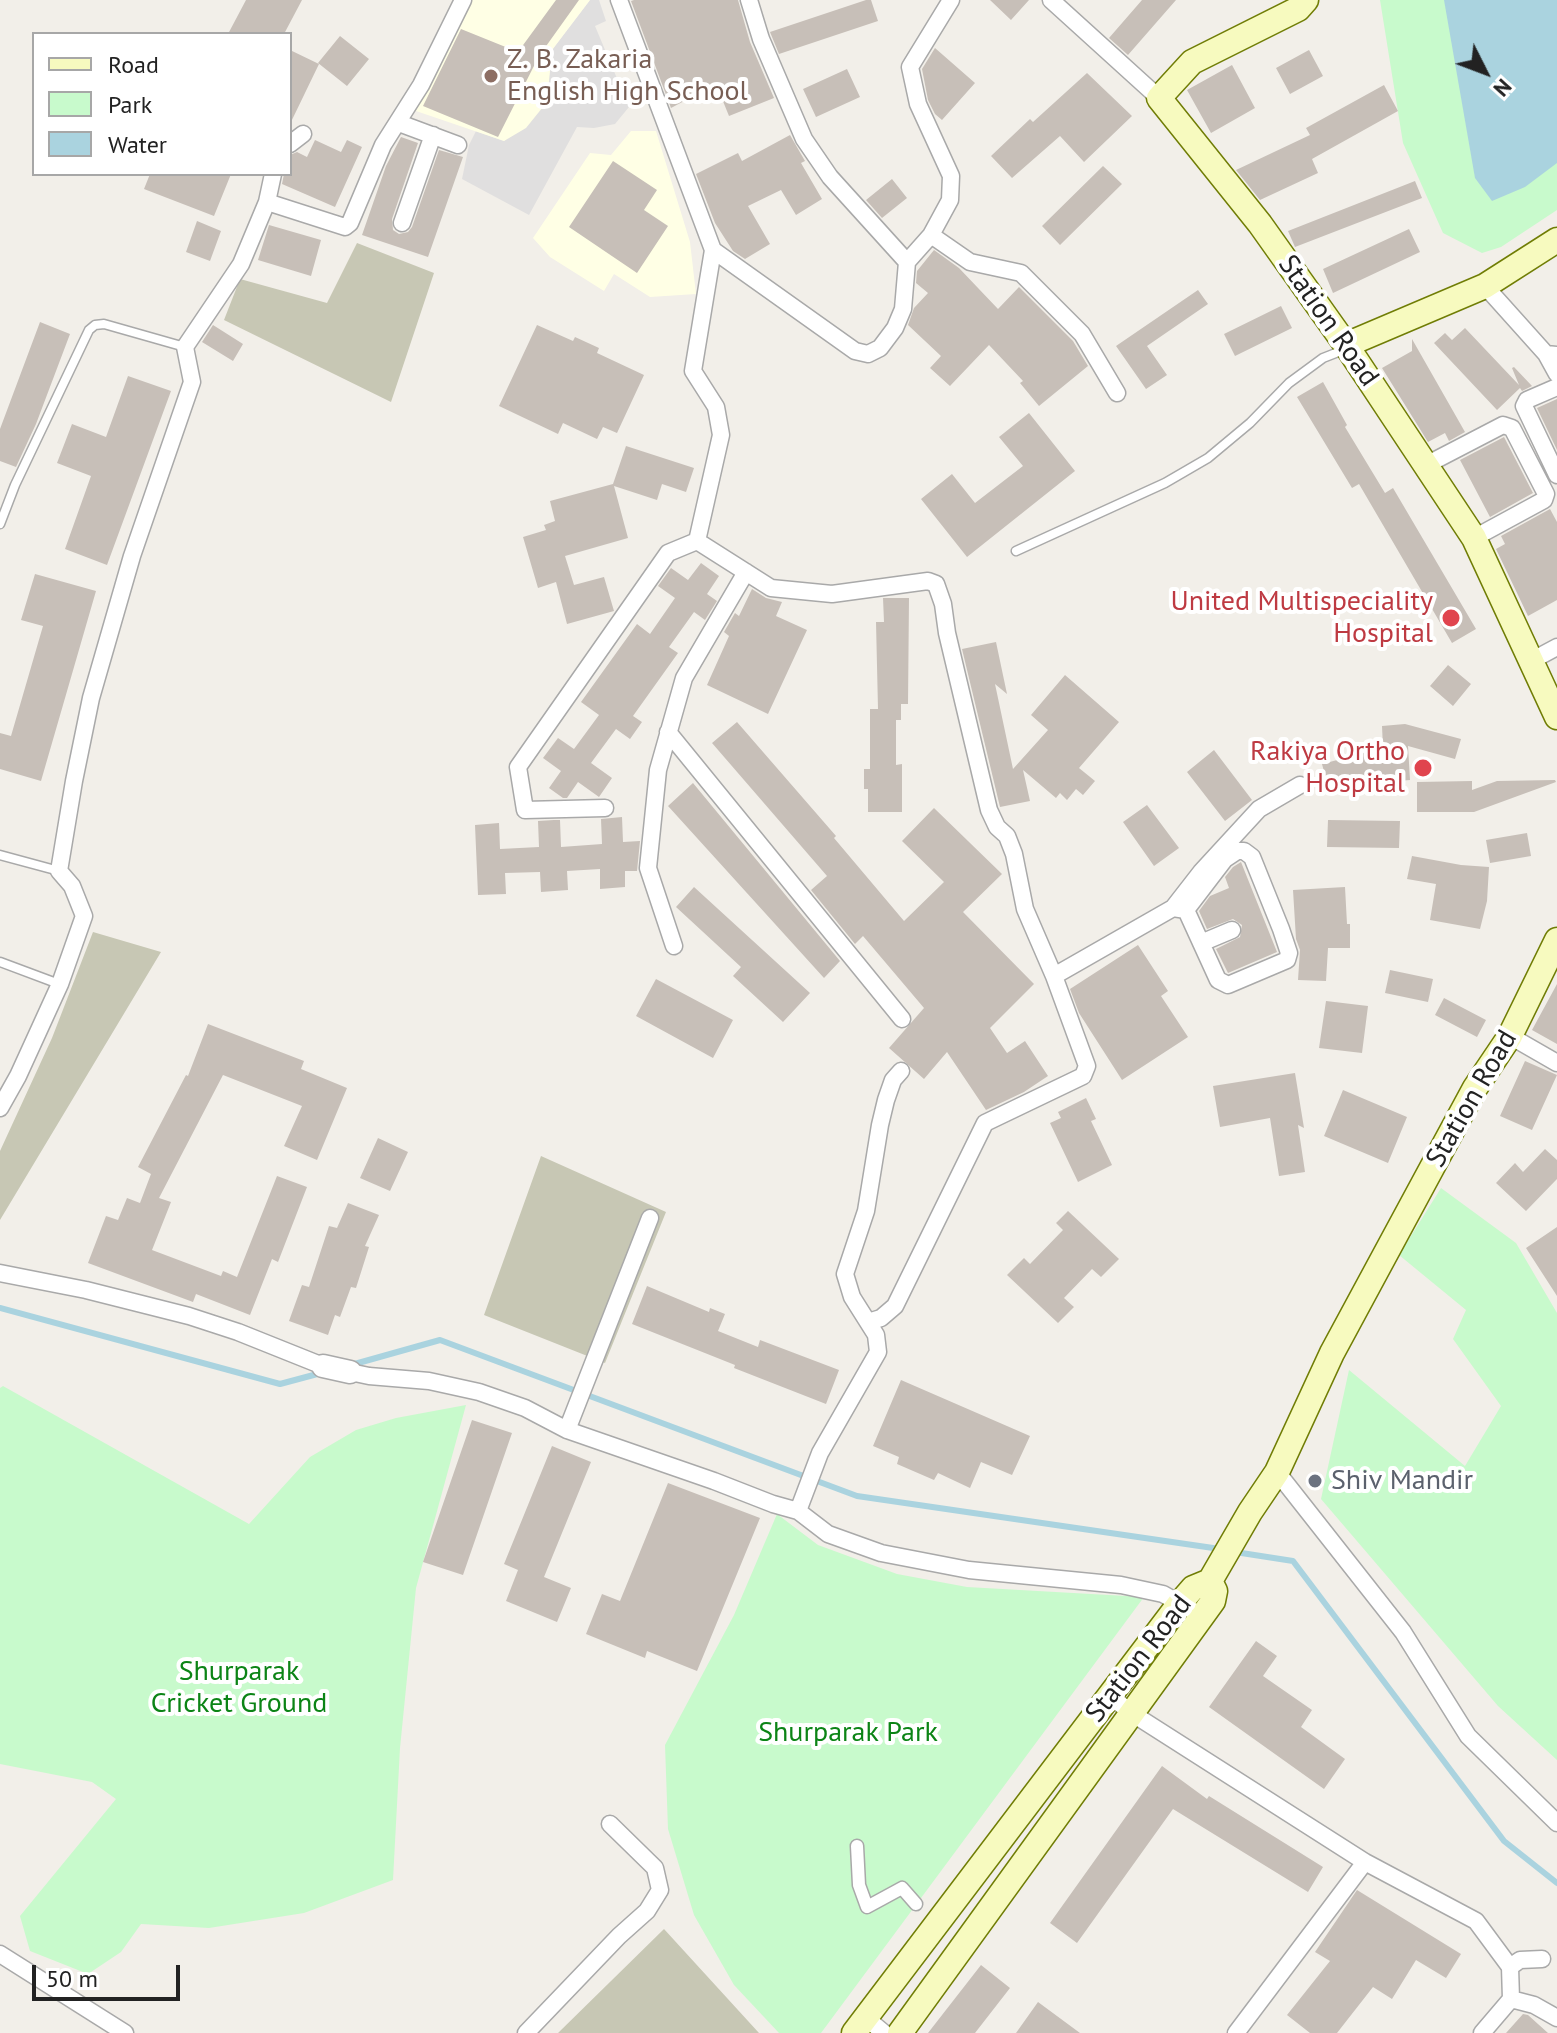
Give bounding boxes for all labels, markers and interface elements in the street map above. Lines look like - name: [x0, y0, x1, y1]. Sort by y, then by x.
- legend: [32, 32, 292, 176]
- north arrow: [1445, 32, 1525, 112]
- place label: Z. B. Zakaria English High School: [507, 43, 748, 109]
- text: Road: [108, 49, 159, 80]
- marker: Z. B. Zakaria English High School: [482, 67, 500, 85]
- text: N: [1488, 73, 1518, 103]
- text: Park: [108, 89, 152, 120]
- text: Water: [108, 129, 167, 160]
- street label: Station Road: [1271, 249, 1385, 393]
- place label: United Multispeciality Hospital: [1170, 585, 1433, 651]
- marker: United Multispeciality Hospital: [1440, 607, 1462, 629]
- place label: Rakiya Ortho Hospital: [1250, 735, 1405, 801]
- marker: Rakiya Ortho Hospital: [1412, 757, 1434, 779]
- street label: Station Road: [1419, 1025, 1525, 1173]
- place label: Shiv Mandir: [1331, 1464, 1473, 1498]
- marker: Shiv Mandir: [1306, 1472, 1324, 1490]
- street label: Station Road: [1079, 1589, 1199, 1729]
- park label: Shurparak Cricket Ground: [151, 1655, 327, 1721]
- park label: Shurparak Park: [758, 1716, 938, 1750]
- scale bar: [36, 1949, 184, 1999]
- text: 50 m: [46, 1963, 98, 1994]

